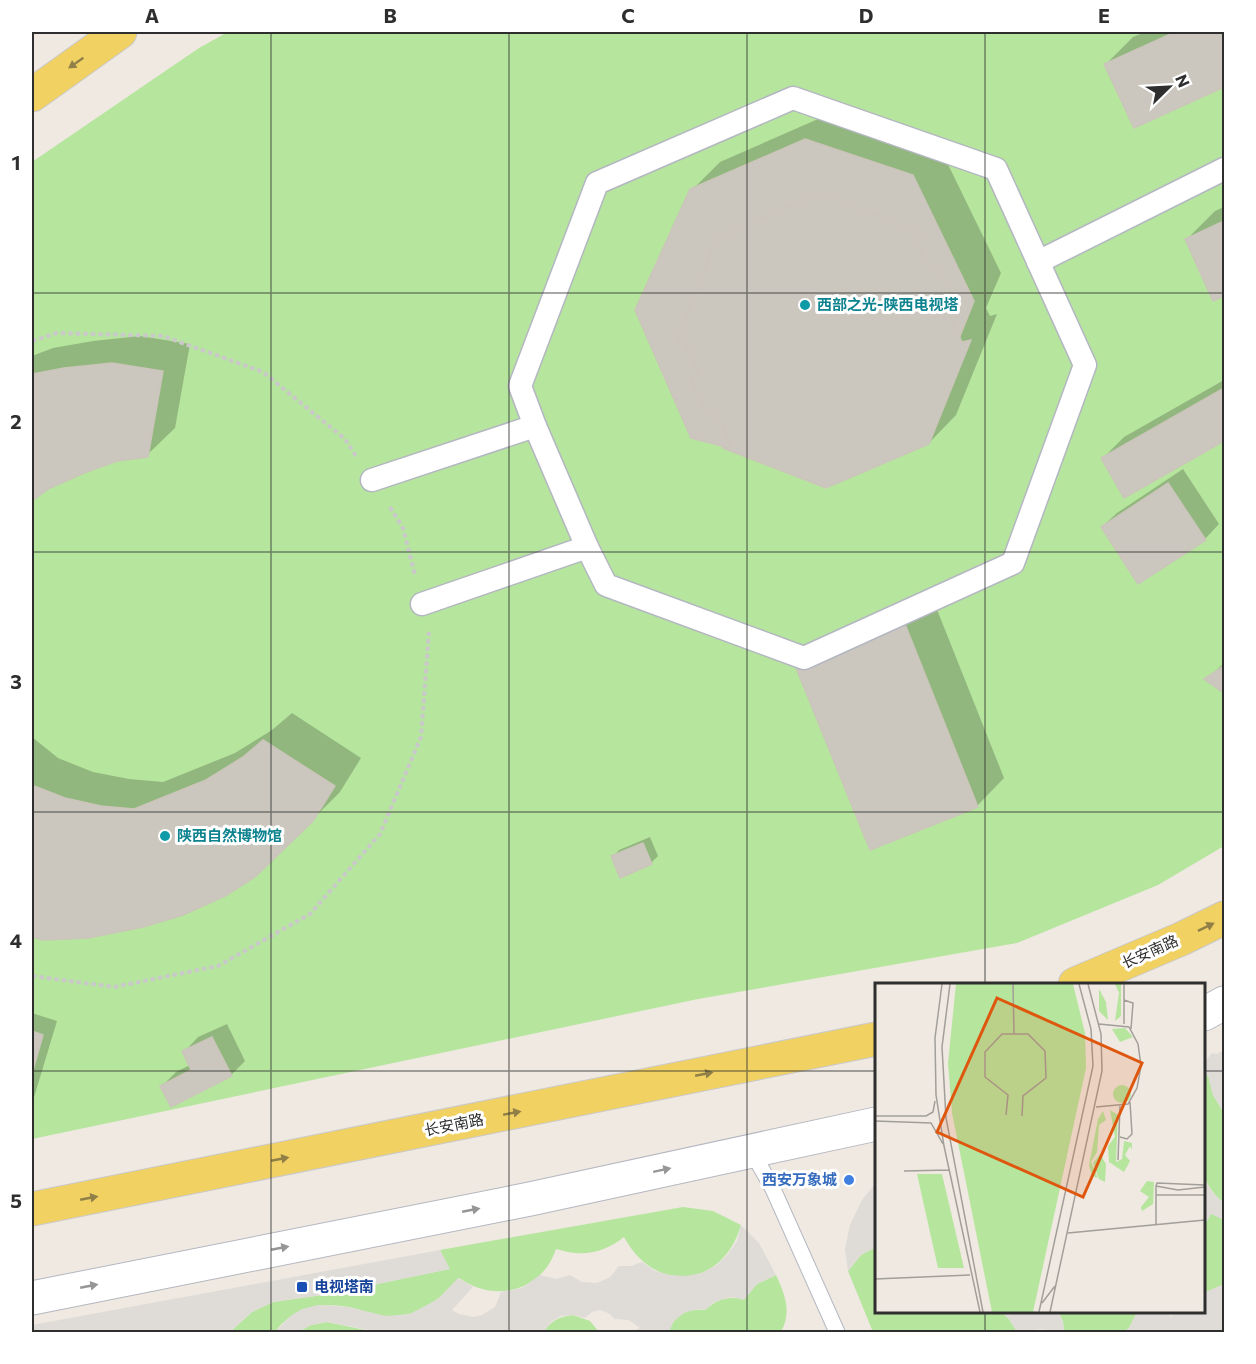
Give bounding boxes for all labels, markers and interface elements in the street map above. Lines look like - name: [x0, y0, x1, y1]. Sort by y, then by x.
- text: A: [145, 3, 159, 27]
- text: B: [383, 3, 397, 27]
- text: C: [621, 3, 635, 27]
- text: D: [859, 3, 873, 27]
- text: E: [1098, 3, 1110, 27]
- one-way arrow: [68, 57, 84, 68]
- north arrow: [1139, 57, 1199, 117]
- text: N: [1172, 71, 1194, 90]
- text: 1: [11, 150, 21, 174]
- place label: 西部之光-陕西电视塔: [817, 295, 958, 313]
- marker: 西部之光-陕西电视塔: [798, 298, 812, 312]
- text: 2: [10, 409, 22, 433]
- text: 3: [10, 669, 22, 693]
- place label: 陕西自然博物馆: [177, 826, 282, 844]
- marker: 陕西自然博物馆: [158, 829, 172, 843]
- one-way arrow: [1197, 923, 1214, 932]
- text: 4: [10, 928, 22, 952]
- street label: 长安南路: [1119, 931, 1181, 972]
- inset map: [875, 983, 1205, 1313]
- one-way arrow: [694, 1069, 713, 1079]
- one-way arrow: [503, 1108, 522, 1117]
- street label: 长安南路: [423, 1109, 485, 1139]
- one-way arrow: [271, 1154, 289, 1164]
- one-way arrow: [653, 1165, 672, 1174]
- place label: 西安万象城: [762, 1170, 837, 1188]
- marker: 西安万象城: [842, 1173, 856, 1187]
- text: 5: [10, 1188, 22, 1212]
- one-way arrow: [80, 1193, 99, 1202]
- one-way arrow: [462, 1205, 481, 1214]
- one-way arrow: [271, 1243, 290, 1252]
- place label: 电视塔南: [314, 1277, 374, 1295]
- marker: 电视塔南: [295, 1280, 309, 1294]
- one-way arrow: [80, 1281, 99, 1290]

